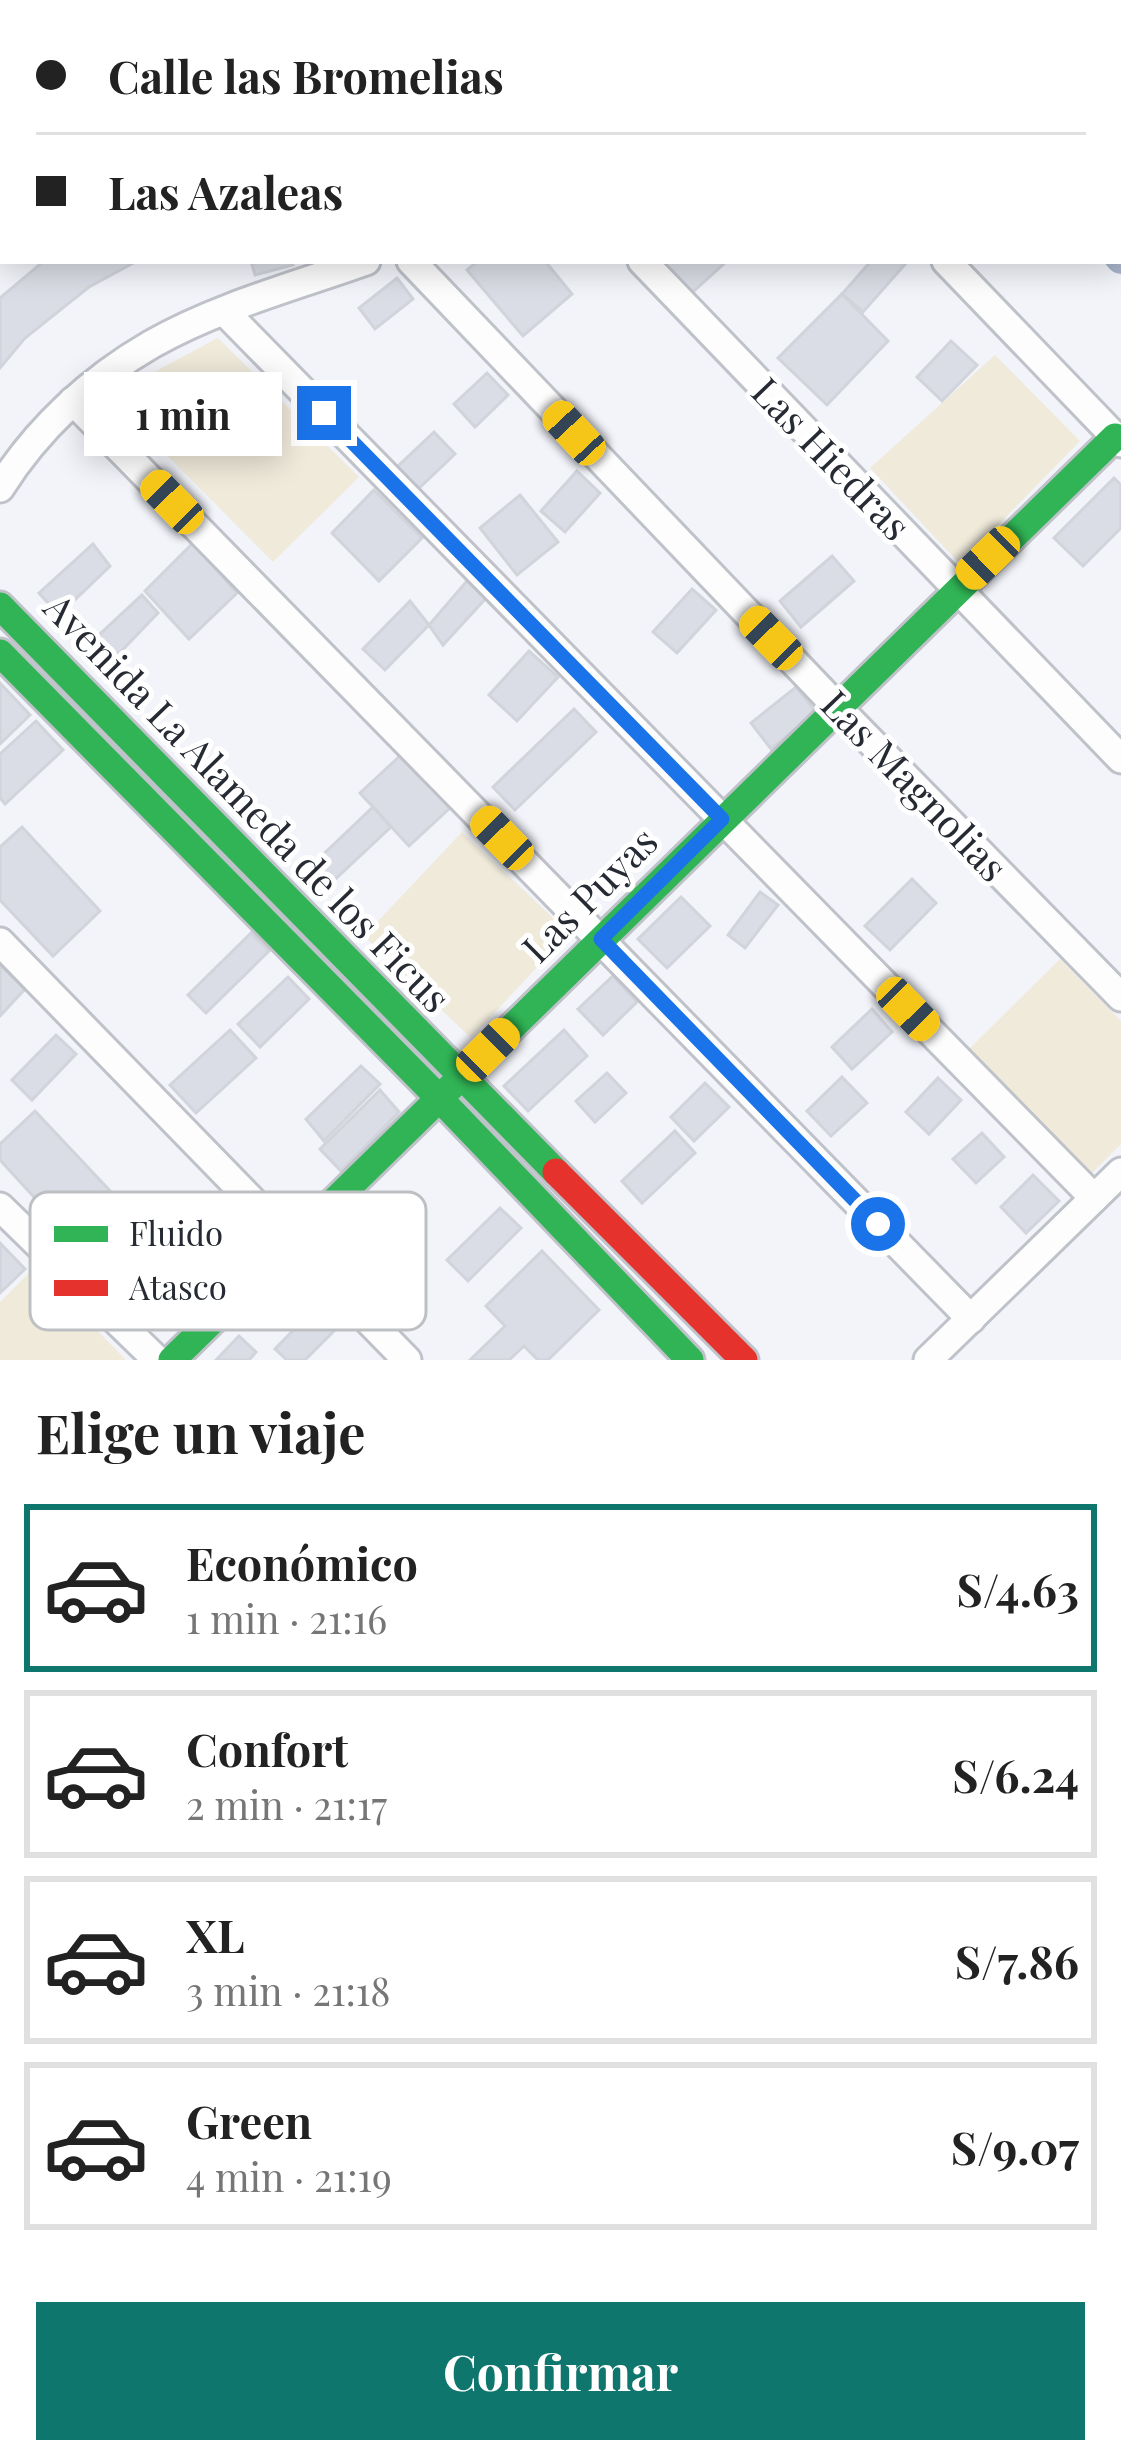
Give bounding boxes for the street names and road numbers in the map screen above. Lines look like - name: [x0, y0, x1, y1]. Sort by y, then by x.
- street label: Las Hiedras: [742, 365, 923, 550]
- street label: Avenida La Alameda de los Ficus: [33, 580, 463, 1022]
- street label: Las Magnolias: [811, 678, 1020, 892]
- street label: Las Puyas: [510, 815, 668, 973]

